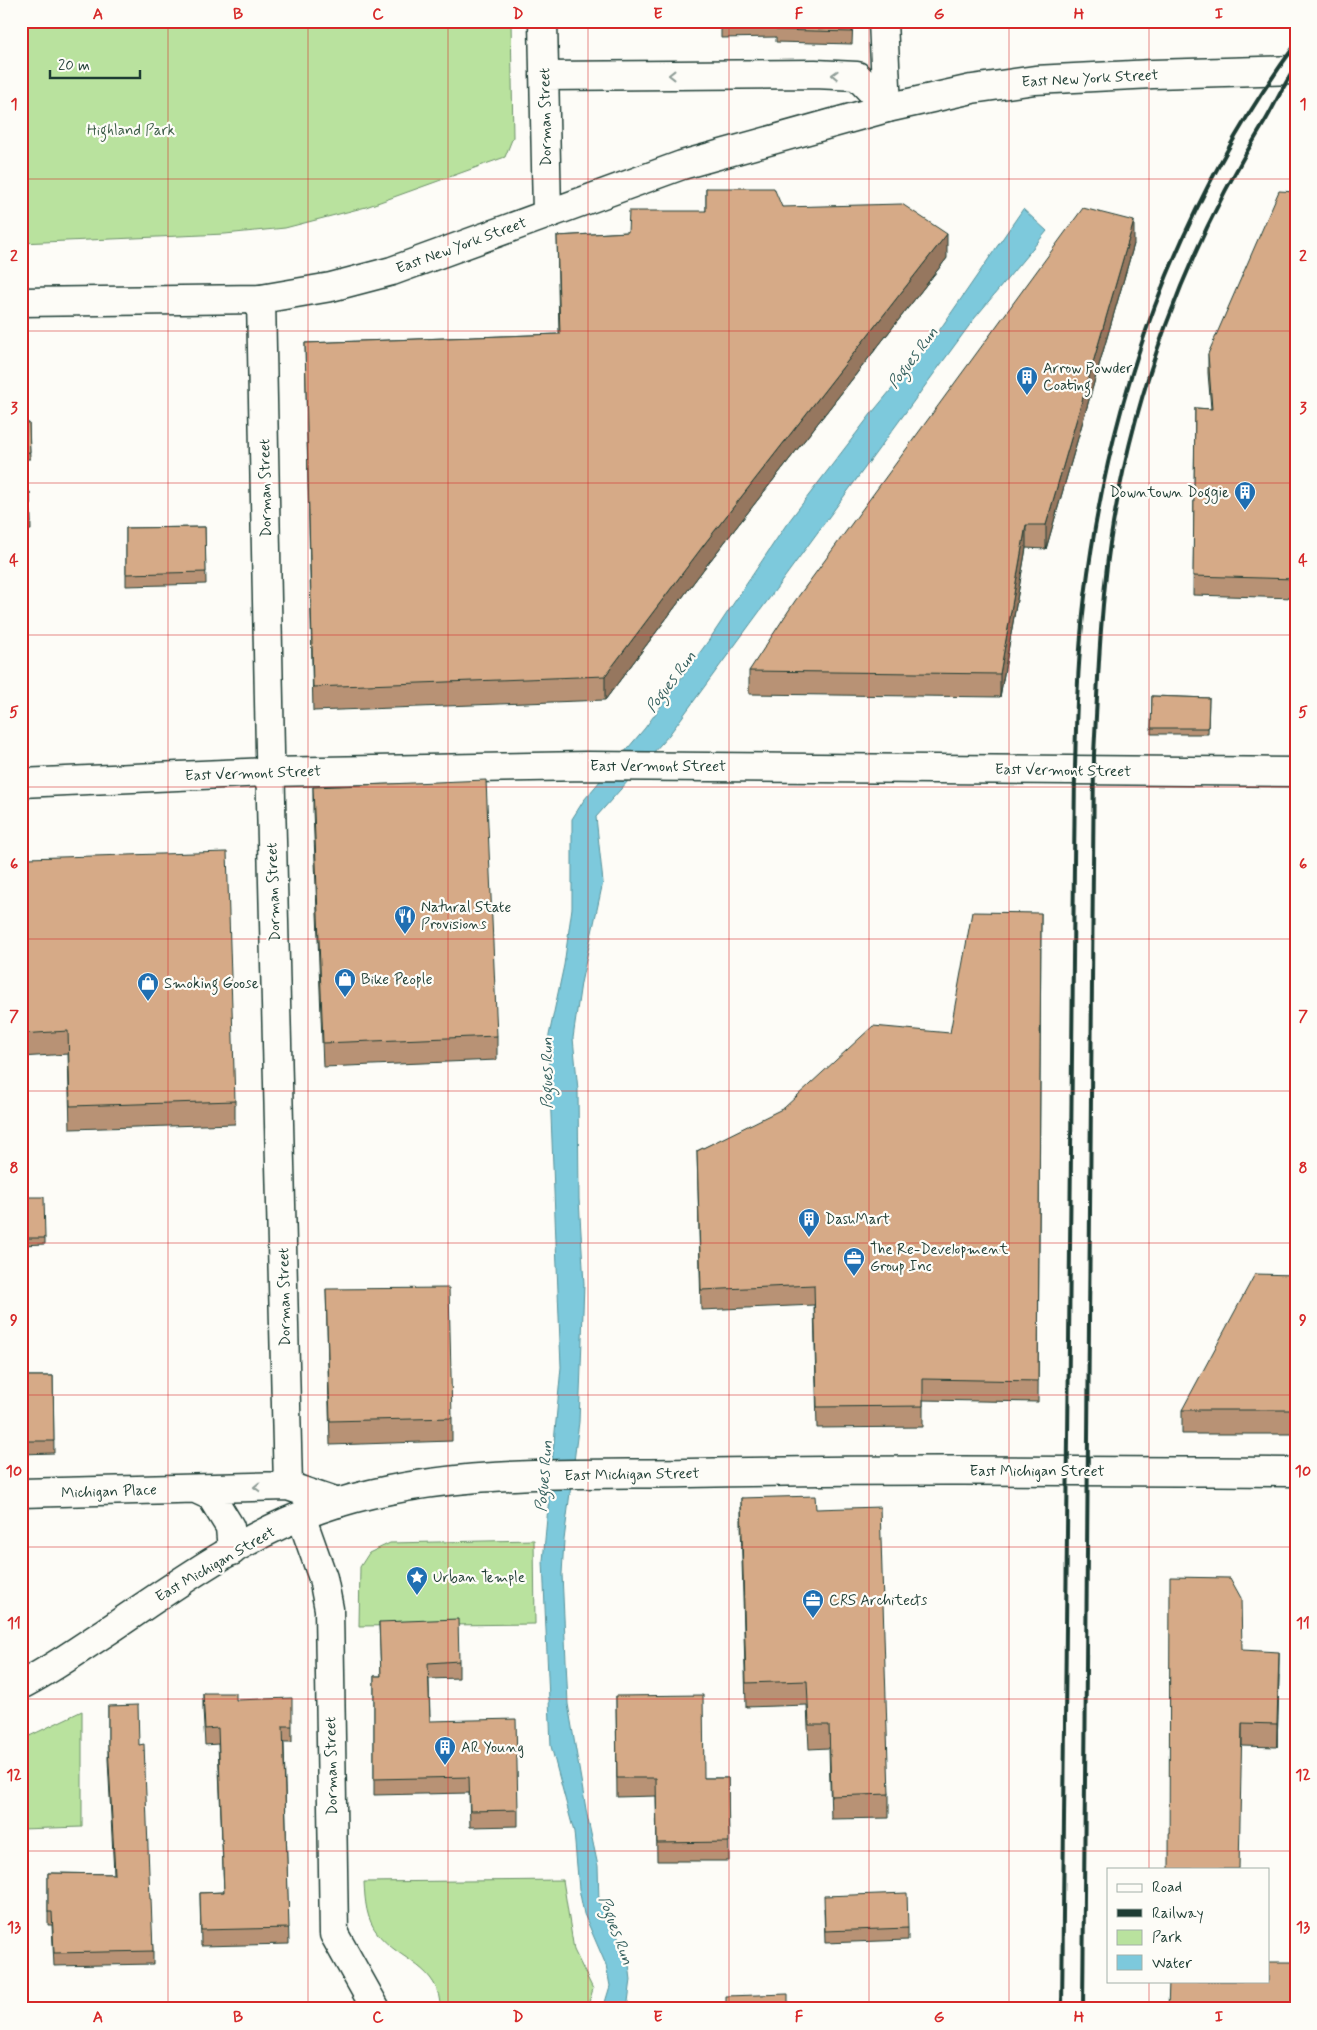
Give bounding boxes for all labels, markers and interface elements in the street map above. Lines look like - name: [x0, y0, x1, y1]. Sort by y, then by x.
- text: A: [93, 4, 103, 25]
- text: B: [233, 4, 243, 25]
- text: C: [372, 4, 384, 25]
- text: D: [512, 4, 524, 25]
- text: E: [653, 4, 663, 25]
- text: F: [795, 4, 804, 25]
- text: G: [934, 4, 945, 25]
- text: H: [1074, 4, 1085, 25]
- text: I: [1215, 4, 1224, 25]
- scale bar: [50, 48, 140, 80]
- text: 20 m: [58, 56, 90, 76]
- street label: East New York Street: [1021, 65, 1159, 93]
- street label: Dorman Street: [535, 67, 557, 167]
- one-way arrow: [830, 69, 838, 80]
- one-way arrow: [668, 70, 676, 80]
- text: 1: [10, 94, 18, 115]
- text: 1: [1299, 94, 1307, 115]
- park label: Highland Park: [87, 121, 175, 142]
- street label: East New York Street: [393, 213, 529, 279]
- text: 2: [10, 246, 18, 267]
- text: 2: [1299, 246, 1307, 267]
- water label: Pogues Run: [883, 323, 945, 394]
- place label: Arrow Powder Coating: [1043, 359, 1133, 397]
- building icon: Arrow Powder Coating: [1015, 365, 1039, 396]
- text: 3: [10, 398, 18, 419]
- text: 3: [1299, 398, 1307, 419]
- street label: Dorman Street: [255, 438, 277, 538]
- building icon: Downtown Doggie: [1233, 480, 1257, 511]
- place label: Downtown Doggie: [1110, 483, 1229, 504]
- text: 4: [9, 550, 19, 571]
- text: 4: [1298, 550, 1308, 571]
- water label: Pogues Run: [641, 647, 703, 718]
- text: 5: [9, 702, 19, 723]
- text: 5: [1298, 702, 1308, 723]
- street label: East Vermont Street: [590, 757, 726, 777]
- street label: East Vermont Street: [995, 760, 1131, 782]
- street label: East Vermont Street: [185, 762, 321, 786]
- street label: Dorman Street: [262, 842, 286, 942]
- text: 6: [10, 854, 18, 875]
- text: 6: [1299, 854, 1307, 875]
- place label: Natural State Provisions: [421, 898, 511, 935]
- restaurant icon: Natural State Provisions: [393, 904, 417, 935]
- shop icon: Bike People: [333, 967, 357, 998]
- place label: Bike People: [361, 970, 433, 990]
- shop icon: Smoking Goose: [136, 971, 160, 1002]
- place label: Smoking Goose: [164, 974, 259, 995]
- text: 7: [9, 1006, 19, 1027]
- text: 7: [1298, 1006, 1308, 1027]
- water label: Pogues Run: [537, 1037, 560, 1109]
- text: 8: [9, 1158, 19, 1179]
- text: 8: [1298, 1158, 1308, 1179]
- building icon: DashMart: [797, 1207, 821, 1238]
- place label: DashMart: [825, 1210, 890, 1230]
- place label: The Re-Development Group Inc: [870, 1240, 1008, 1277]
- office icon: The Re-Development Group Inc: [842, 1246, 866, 1277]
- street label: Dorman Street: [274, 1247, 296, 1347]
- text: 9: [10, 1310, 18, 1331]
- text: 9: [1299, 1310, 1307, 1331]
- water label: Pogues Run: [531, 1440, 560, 1513]
- text: 10: [6, 1461, 22, 1482]
- text: 10: [1295, 1461, 1311, 1482]
- street label: East Michigan Street: [969, 1462, 1105, 1482]
- street label: East Michigan Street: [564, 1464, 700, 1486]
- street label: Michigan Place: [61, 1480, 157, 1504]
- one-way arrow: [253, 1482, 260, 1492]
- street label: East Michigan Street: [152, 1522, 279, 1607]
- place icon: Urban Temple: [405, 1565, 429, 1596]
- place label: Urban Temple: [433, 1568, 525, 1588]
- office icon: CRS Architects: [801, 1588, 825, 1619]
- place label: CRS Architects: [829, 1591, 928, 1611]
- text: 11: [7, 1613, 21, 1634]
- text: 11: [1296, 1613, 1310, 1634]
- street label: Dorman Street: [321, 1716, 343, 1816]
- building icon: AR Young: [433, 1735, 457, 1766]
- place label: AR Young: [461, 1738, 524, 1758]
- text: 12: [6, 1765, 22, 1786]
- text: 12: [1295, 1765, 1311, 1786]
- legend: [1107, 1868, 1270, 1982]
- text: Road: [1152, 1878, 1182, 1898]
- water label: Pogues Run: [592, 1893, 638, 1968]
- text: Railway: [1152, 1904, 1204, 1924]
- text: 13: [7, 1917, 21, 1938]
- text: 13: [1296, 1917, 1310, 1938]
- text: Park: [1152, 1928, 1182, 1948]
- text: Water: [1152, 1954, 1192, 1974]
- text: A: [93, 2007, 103, 2028]
- text: B: [233, 2007, 243, 2028]
- text: C: [372, 2007, 384, 2028]
- text: D: [512, 2007, 524, 2028]
- text: E: [653, 2007, 663, 2028]
- text: F: [795, 2007, 804, 2028]
- text: G: [934, 2007, 945, 2028]
- text: H: [1074, 2007, 1085, 2028]
- text: I: [1215, 2007, 1224, 2028]

